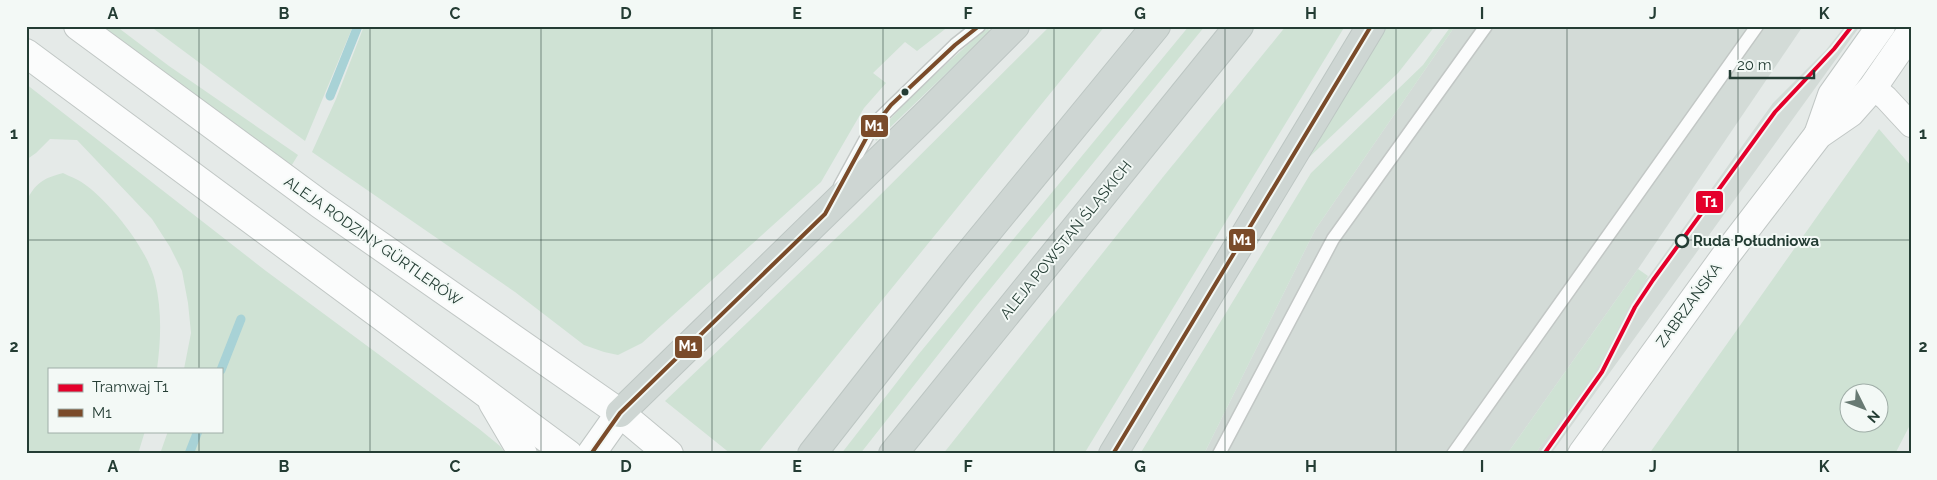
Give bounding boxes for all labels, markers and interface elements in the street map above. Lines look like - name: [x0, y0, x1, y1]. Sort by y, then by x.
- text: A: [108, 4, 119, 23]
- text: B: [279, 4, 290, 23]
- text: C: [450, 4, 461, 23]
- text: D: [620, 4, 632, 23]
- text: E: [792, 4, 802, 23]
- text: F: [963, 4, 973, 23]
- text: G: [1134, 4, 1146, 23]
- text: H: [1305, 4, 1317, 23]
- text: I: [1480, 4, 1484, 23]
- text: J: [1649, 4, 1657, 23]
- text: K: [1819, 4, 1830, 23]
- scale bar: [1730, 48, 1813, 80]
- text: 20 m: [1737, 56, 1772, 74]
- unlabelled marker: [900, 87, 910, 97]
- line badge: M1: [860, 114, 889, 138]
- text: M1: [864, 118, 884, 134]
- text: 1: [10, 124, 18, 143]
- text: 1: [1919, 124, 1927, 143]
- street label: ALEJA POWSTAŃ ŚLĄSKICH: [996, 157, 1136, 323]
- street label: ALEJA RODZINY GÜRTLERÓW: [281, 172, 466, 310]
- line badge: T1: [1695, 190, 1724, 214]
- text: T1: [1703, 194, 1718, 210]
- line badge: M1: [1228, 228, 1256, 252]
- text: M1: [1232, 232, 1252, 248]
- place label: Ruda Południowa: [1693, 232, 1819, 250]
- marker: Ruda Południowa: [1675, 234, 1689, 248]
- street label: ZABRZAŃSKA: [1653, 259, 1725, 351]
- line badge: M1: [674, 335, 703, 359]
- text: 2: [9, 337, 19, 356]
- text: 2: [1918, 337, 1928, 356]
- text: M1: [678, 338, 698, 354]
- legend: [48, 368, 222, 432]
- text: Tramwaj T1: [92, 378, 169, 396]
- north arrow: [1840, 382, 1890, 432]
- text: M1: [92, 404, 112, 422]
- text: N: [1864, 407, 1883, 426]
- text: A: [108, 457, 119, 476]
- text: B: [279, 457, 290, 476]
- text: C: [450, 457, 461, 476]
- text: D: [620, 457, 632, 476]
- text: E: [792, 457, 802, 476]
- text: F: [963, 457, 973, 476]
- text: G: [1134, 457, 1146, 476]
- text: H: [1305, 457, 1317, 476]
- text: I: [1480, 457, 1484, 476]
- text: J: [1649, 457, 1657, 476]
- text: K: [1819, 457, 1830, 476]

